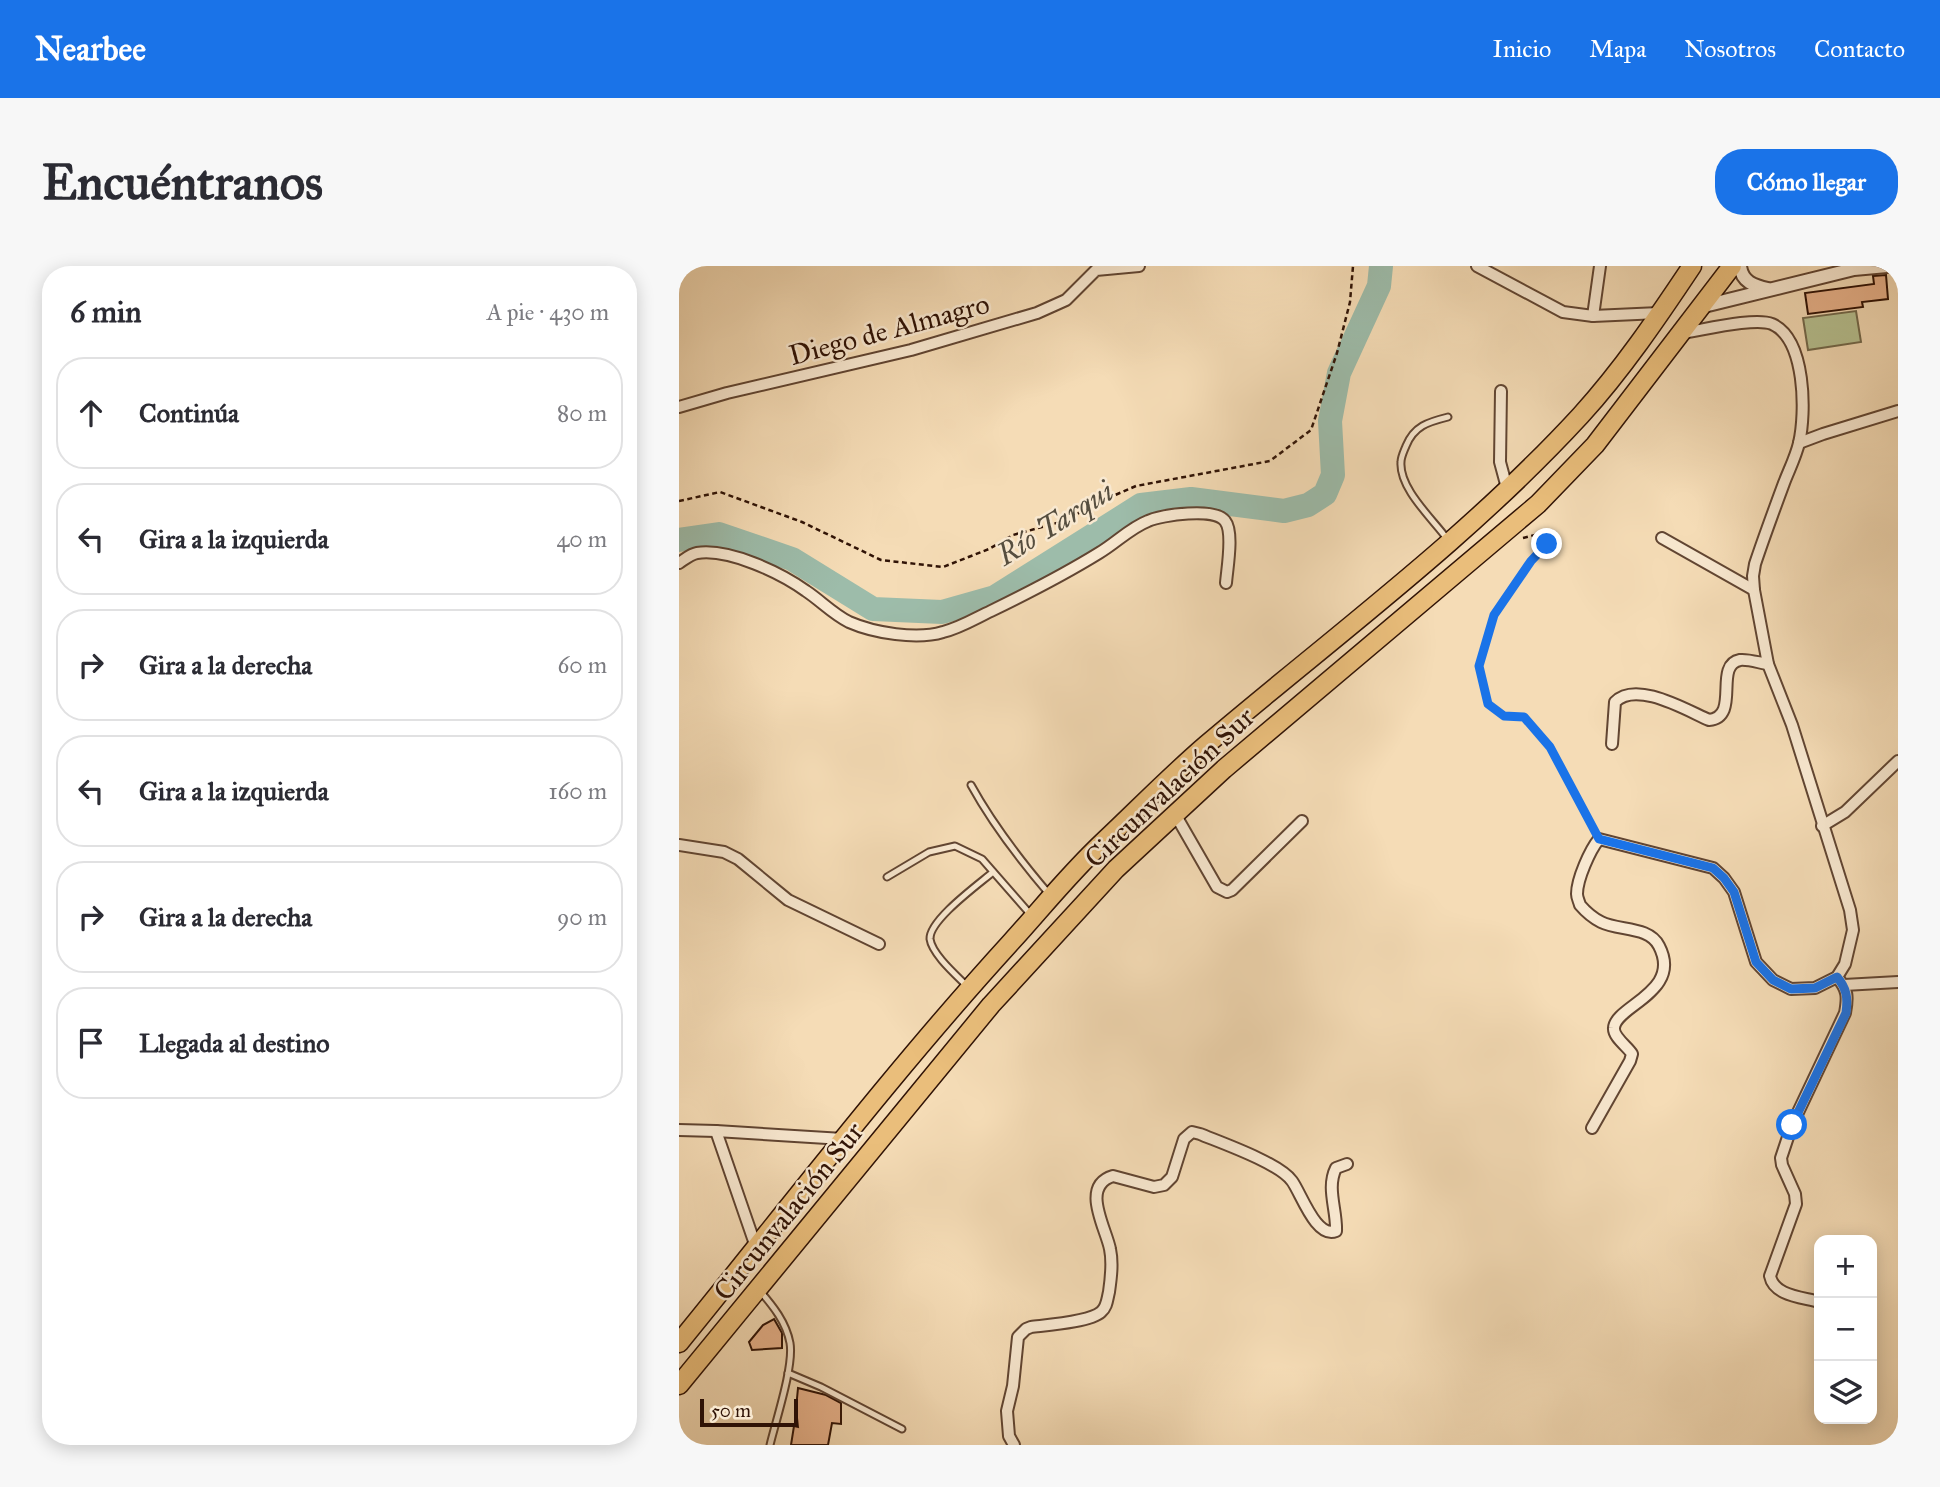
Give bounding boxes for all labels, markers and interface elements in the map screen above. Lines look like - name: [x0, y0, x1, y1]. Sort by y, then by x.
- text: Nearbee: [35, 29, 146, 69]
- text: Inicio: [1493, 34, 1551, 64]
- text: Mapa: [1589, 34, 1646, 64]
- text: Nosotros: [1684, 34, 1776, 64]
- text: Contacto: [1814, 34, 1905, 64]
- button: Cómo llegar: [1715, 149, 1898, 215]
- text: Encuéntranos: [42, 153, 323, 212]
- street label: Diego de Almagro: [785, 286, 993, 373]
- text: 6 min: [70, 294, 142, 330]
- text: A pie · 430 m: [487, 298, 609, 326]
- icon: ahead: [72, 394, 110, 432]
- text: Continúa: [139, 397, 239, 429]
- text: 80 m: [557, 399, 607, 427]
- water label: Río Tarqui: [989, 473, 1120, 574]
- icon: left: [72, 520, 110, 558]
- text: Gira a la izquierda: [139, 523, 329, 555]
- text: 40 m: [557, 525, 607, 553]
- route end: [1531, 528, 1562, 559]
- icon: right: [72, 646, 110, 684]
- text: Gira a la derecha: [139, 649, 312, 681]
- text: 60 m: [558, 651, 607, 679]
- street label: Circunvalación Sur: [1077, 699, 1262, 875]
- icon: left: [72, 772, 110, 810]
- text: Gira a la izquierda: [139, 775, 329, 807]
- text: 160 m: [549, 777, 607, 805]
- icon: right: [72, 898, 110, 936]
- text: Gira a la derecha: [139, 901, 312, 933]
- text: 90 m: [557, 903, 607, 931]
- icon: arrive: [72, 1024, 110, 1062]
- text: Llegada al destino: [139, 1027, 330, 1059]
- route start: [1776, 1109, 1807, 1140]
- street label: Circunvalación Sur: [706, 1115, 871, 1308]
- map controls: [1814, 1235, 1877, 1424]
- button: +: [1814, 1235, 1877, 1298]
- button: −: [1814, 1298, 1877, 1361]
- button: layers: [1814, 1361, 1877, 1424]
- scale bar: [700, 1396, 798, 1428]
- text: 50 m: [711, 1399, 751, 1422]

